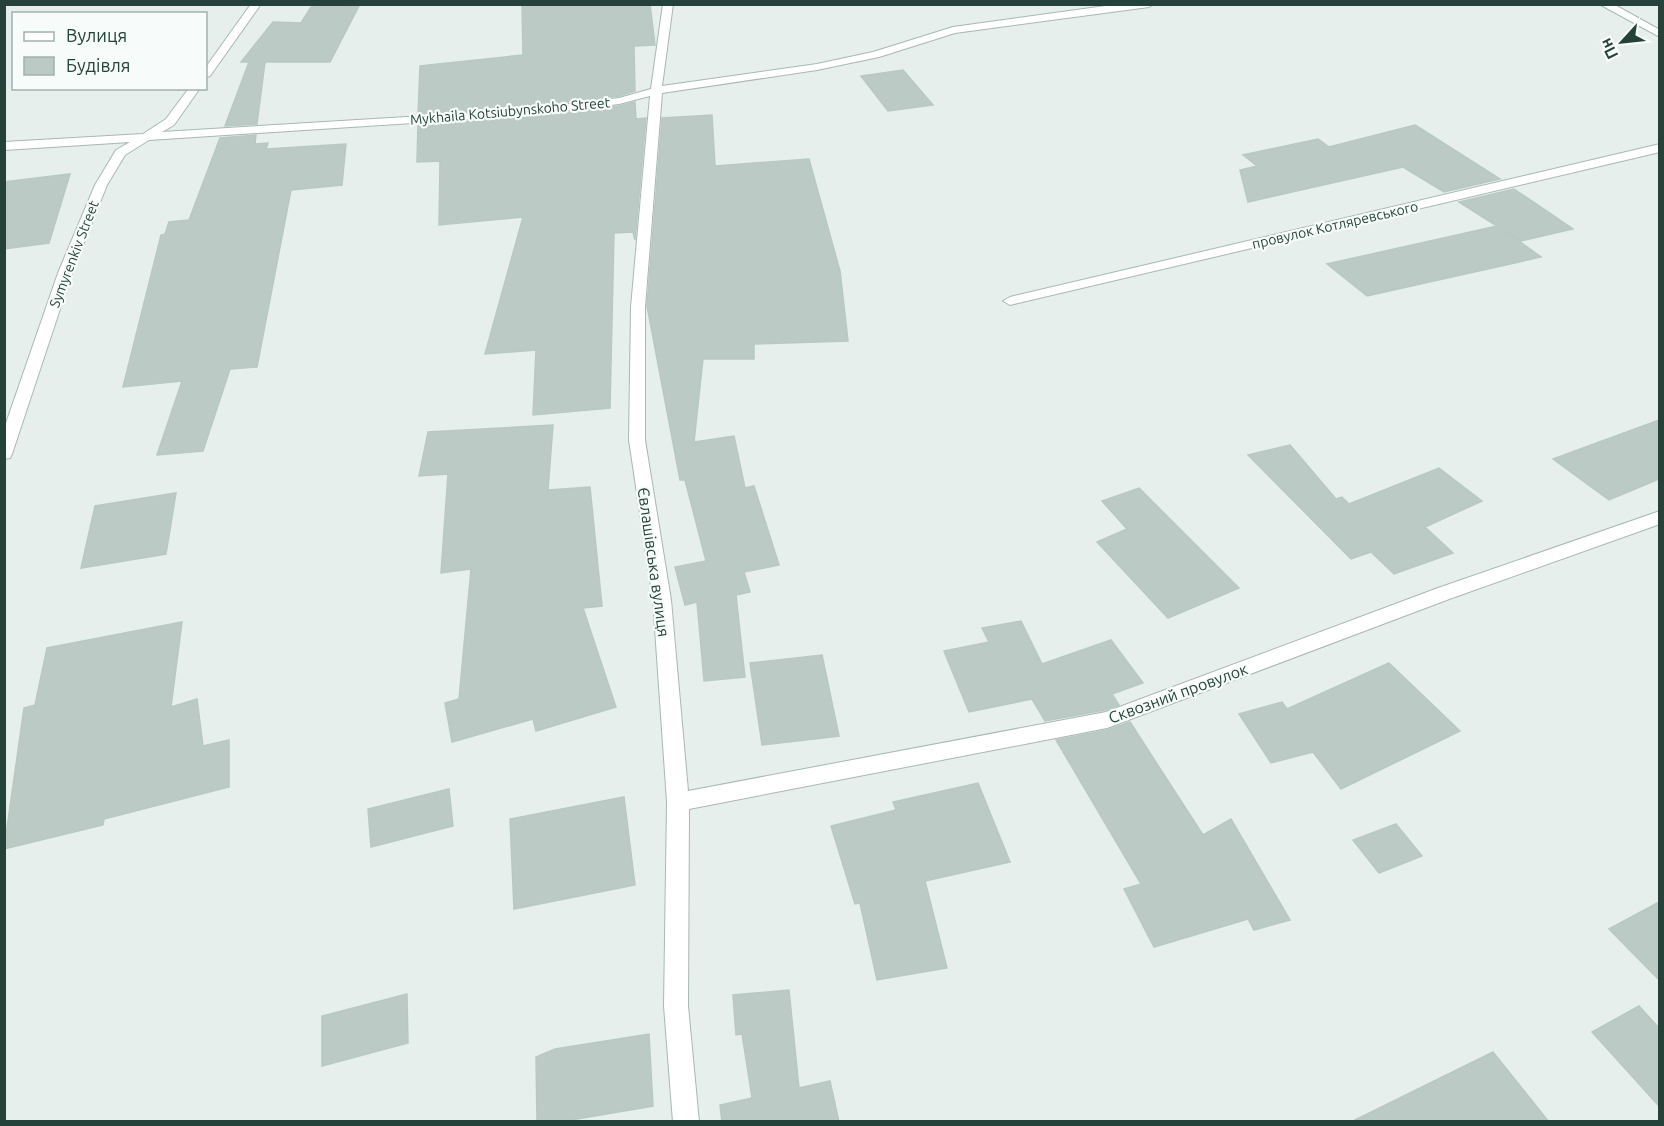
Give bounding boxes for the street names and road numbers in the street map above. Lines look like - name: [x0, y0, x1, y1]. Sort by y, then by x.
- street label: Mykhaila Kotsiubynskoho Street: [409, 94, 611, 128]
- street label: Symyrenkiv Street: [46, 198, 102, 310]
- street label: провулок Котляревського: [1250, 198, 1420, 252]
- street label: Євлашівська вулиця: [635, 486, 673, 638]
- street label: Сквозний провулок: [1106, 659, 1250, 727]

